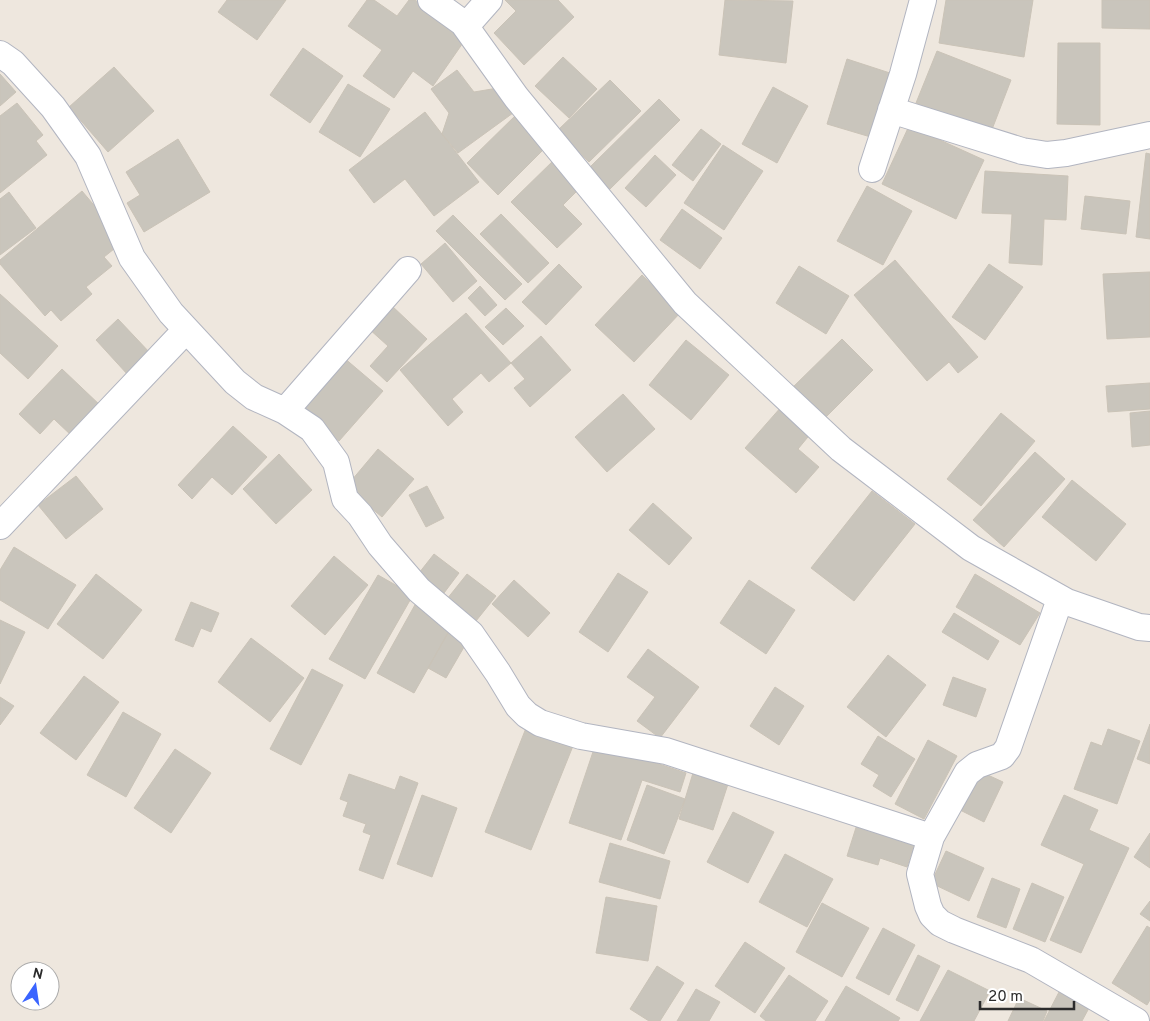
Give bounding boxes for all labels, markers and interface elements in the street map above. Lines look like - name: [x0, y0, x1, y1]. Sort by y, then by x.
- north arrow: [10, 961, 60, 1011]
- text: N: [31, 965, 44, 984]
- scale bar: [980, 978, 1074, 1010]
- text: 20 m: [988, 988, 1023, 1007]

